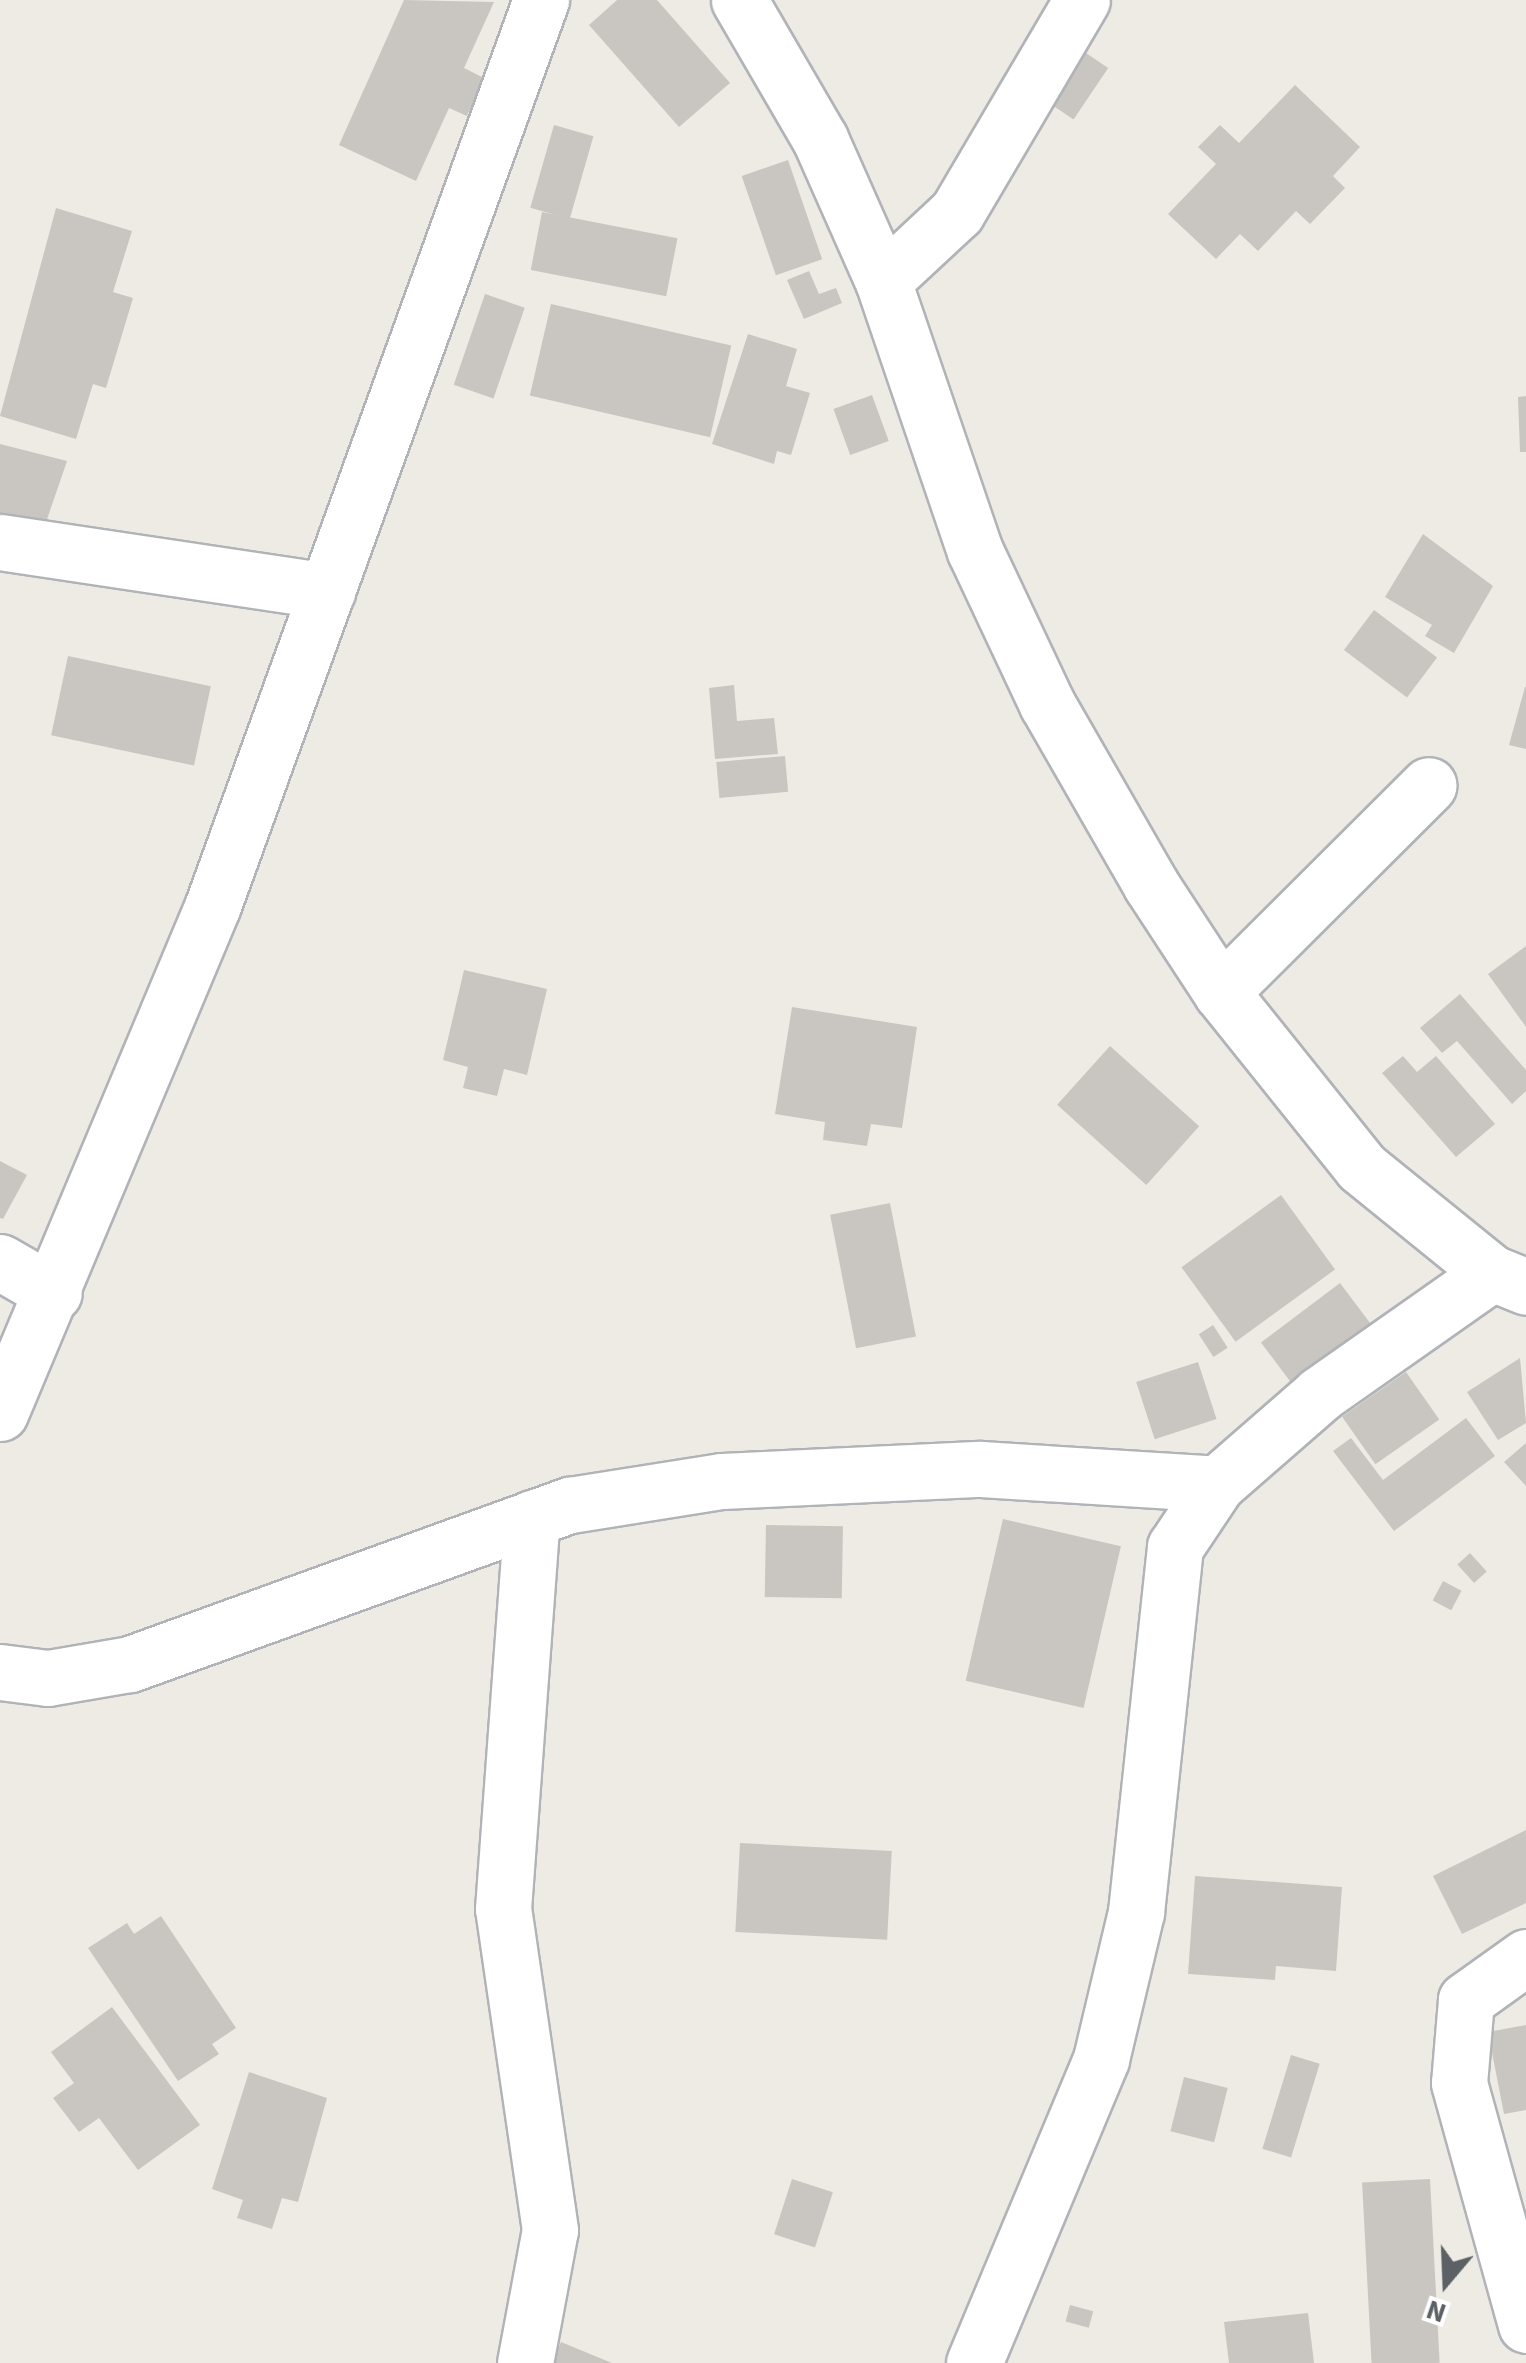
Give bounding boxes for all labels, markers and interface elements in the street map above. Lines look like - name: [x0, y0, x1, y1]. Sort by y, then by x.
- north arrow: [1396, 2233, 1496, 2333]
- text: N: [1421, 2289, 1452, 2333]

